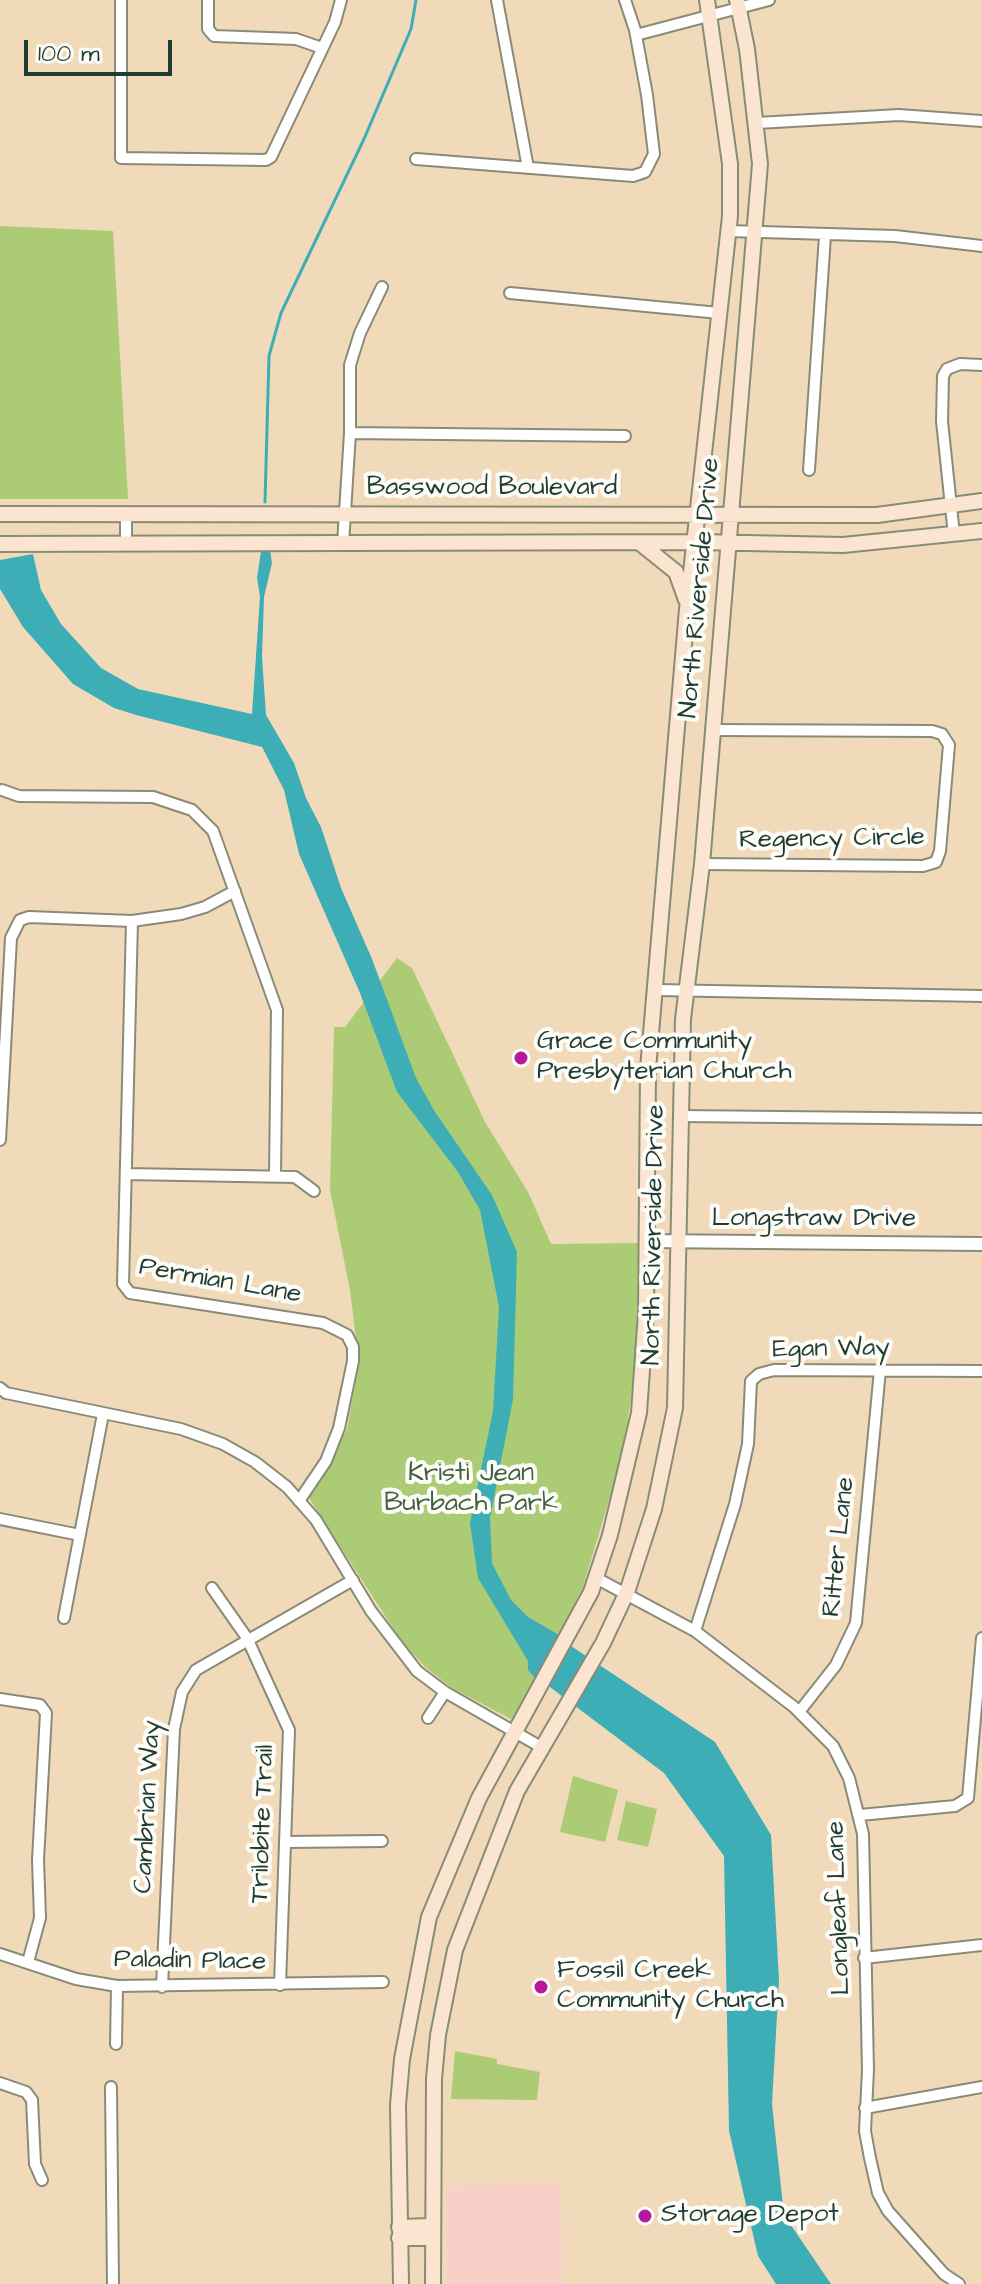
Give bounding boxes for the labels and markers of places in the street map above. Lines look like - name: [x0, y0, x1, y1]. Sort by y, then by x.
- place label: Grace Community Presbyterian Church: [537, 1027, 792, 1088]
- marker: Grace Community Presbyterian Church: [512, 1049, 530, 1067]
- place label: Fossil Creek Community Church: [557, 1956, 784, 2018]
- marker: Fossil Creek Community Church: [532, 1978, 550, 1996]
- place label: Storage Depot: [661, 2200, 839, 2232]
- marker: Storage Depot: [636, 2207, 654, 2225]

